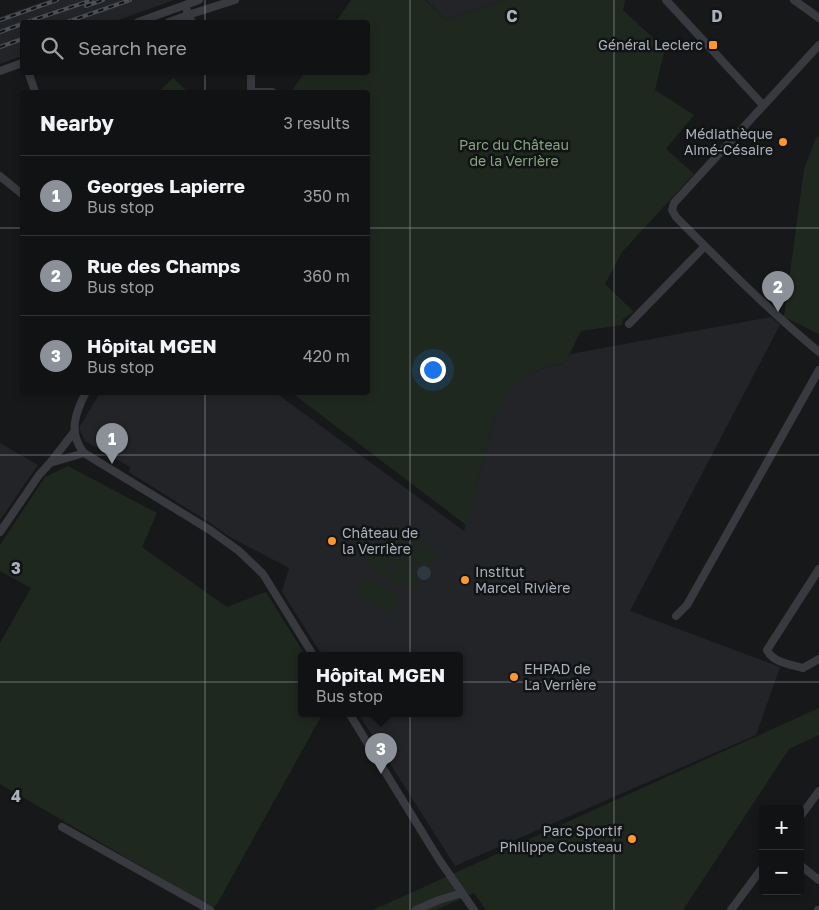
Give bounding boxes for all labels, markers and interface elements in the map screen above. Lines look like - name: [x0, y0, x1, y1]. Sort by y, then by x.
- text: C: [506, 6, 518, 26]
- text: D: [711, 6, 723, 26]
- search box: [20, 20, 370, 75]
- icon: search: [38, 34, 66, 62]
- text: Search here: [78, 36, 187, 59]
- place label: Général Leclerc: [598, 36, 703, 53]
- marker: Général Leclerc: [707, 39, 719, 51]
- text: Nearby: [40, 110, 114, 136]
- text: 3 results: [283, 113, 350, 133]
- place label: Médiathèque Aimé-Césaire: [684, 125, 773, 158]
- park label: Parc du Château de la Verrière: [459, 136, 569, 169]
- marker: Médiathèque Aimé-Césaire: [777, 136, 789, 148]
- text: Georges Lapierre: [87, 174, 245, 197]
- text: 1: [52, 186, 60, 206]
- text: 350 m: [303, 186, 350, 206]
- text: Bus stop: [87, 197, 154, 217]
- text: Rue des Champs: [87, 254, 240, 277]
- text: 2: [51, 266, 61, 286]
- text: 360 m: [303, 266, 350, 286]
- pin: 2: [762, 271, 794, 312]
- text: Bus stop: [87, 277, 154, 297]
- text: Hôpital MGEN: [87, 334, 217, 357]
- text: 3: [51, 346, 61, 366]
- text: 420 m: [303, 346, 350, 366]
- text: Bus stop: [87, 357, 154, 377]
- your location: [420, 357, 446, 383]
- pin: 1: [96, 423, 128, 464]
- place label: Château de la Verrière: [342, 524, 418, 557]
- marker: Château de la Verrière: [326, 535, 338, 547]
- text: 3: [11, 558, 21, 578]
- place label: Institut Marcel Rivière: [475, 563, 570, 596]
- marker: Institut Marcel Rivière: [459, 574, 471, 586]
- popup: [298, 652, 463, 717]
- place label: EHPAD de La Verrière: [524, 660, 596, 693]
- text: Hôpital MGEN: [316, 663, 445, 686]
- marker: EHPAD de La Verrière: [508, 671, 520, 683]
- text: Bus stop: [316, 686, 383, 706]
- pin: 3: [365, 733, 397, 774]
- text: 4: [11, 786, 21, 806]
- map controls: [759, 805, 804, 895]
- button: +: [759, 805, 804, 850]
- place label: Parc Sportif Philippe Cousteau: [499, 822, 622, 855]
- marker: Parc Sportif Philippe Cousteau: [626, 833, 638, 845]
- button: −: [759, 850, 804, 895]

